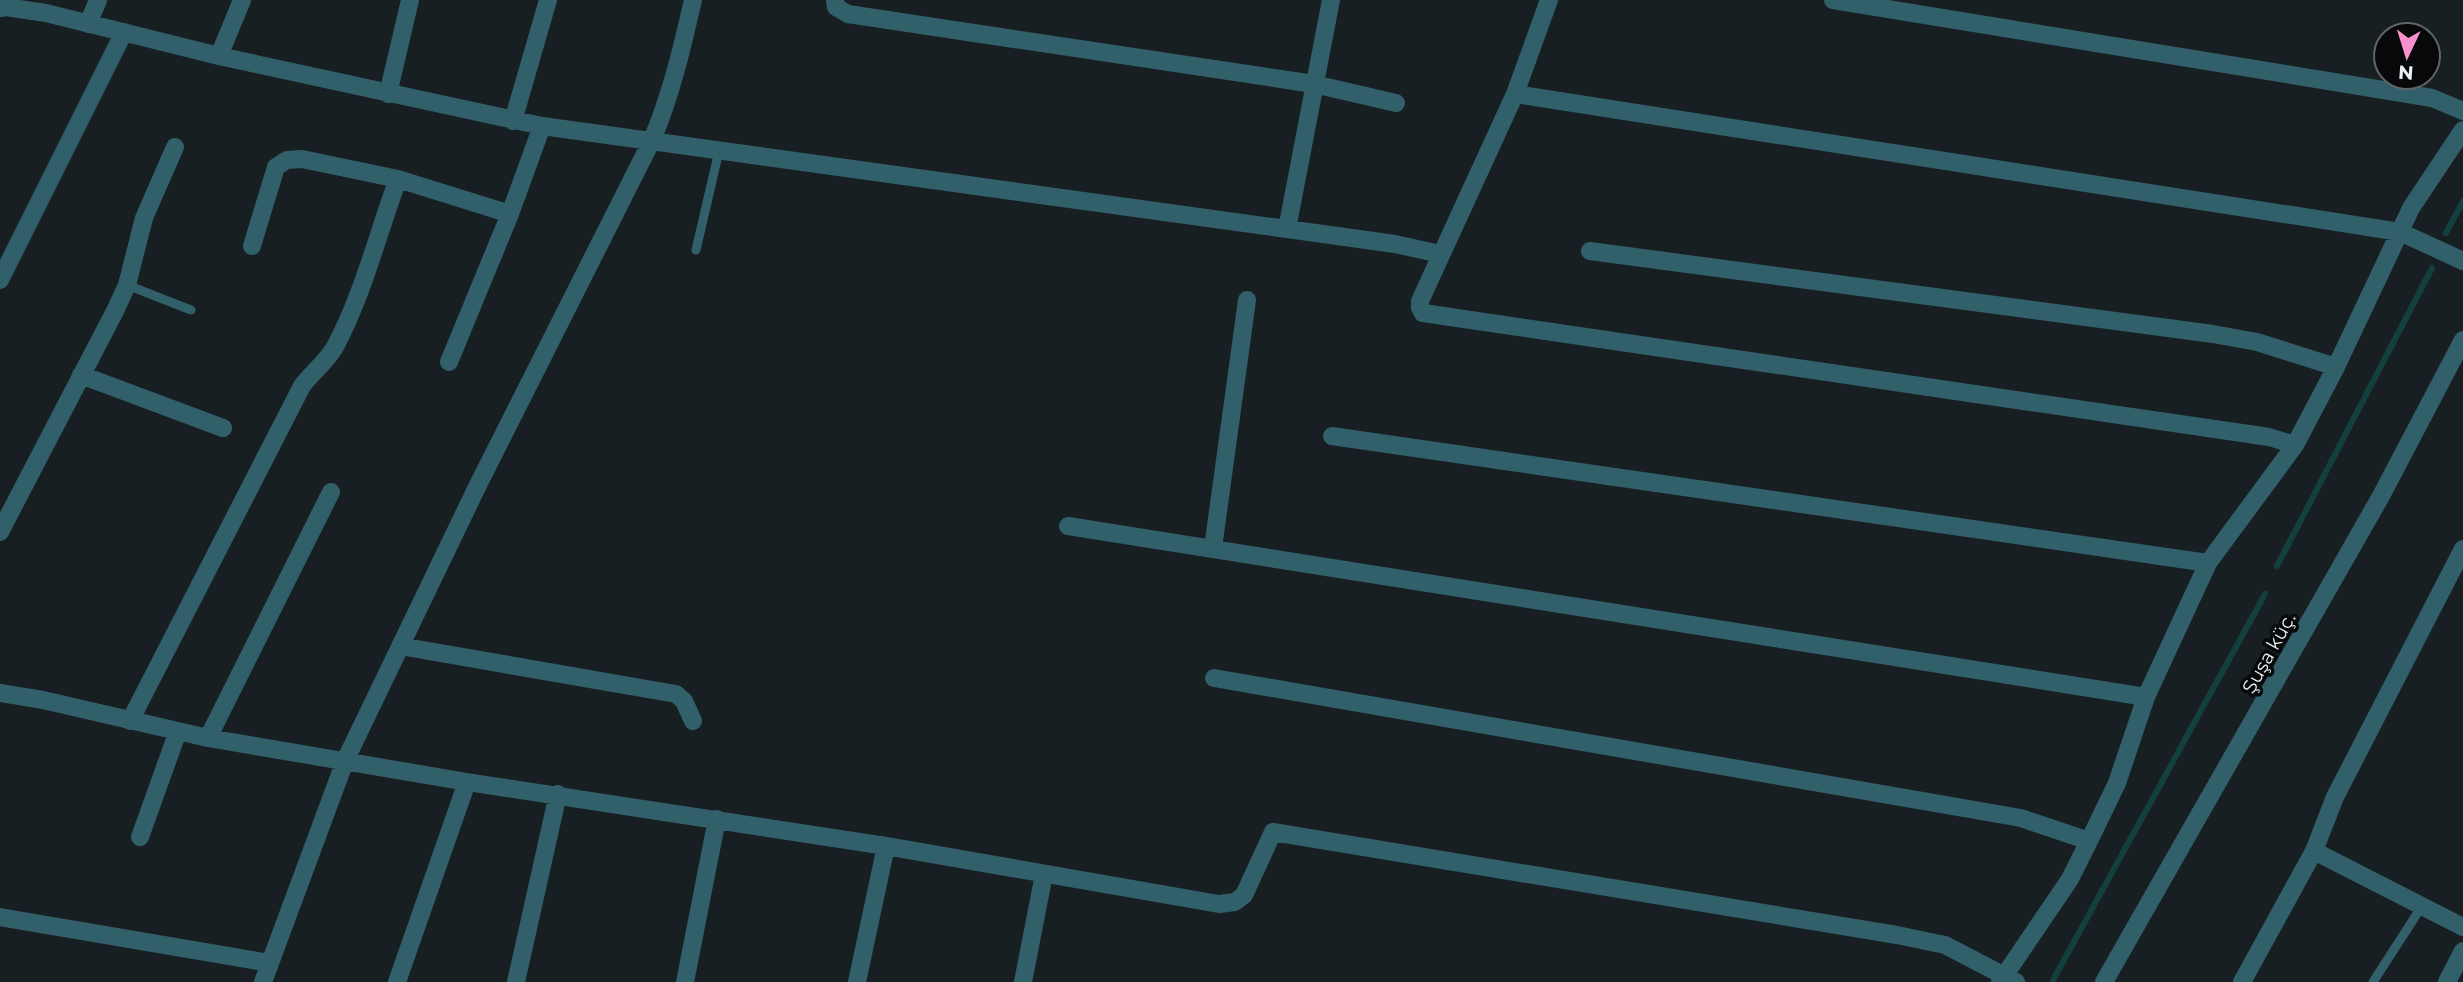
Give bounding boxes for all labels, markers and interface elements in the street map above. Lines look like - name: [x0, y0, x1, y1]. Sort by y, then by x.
- north arrow: [2372, 21, 2442, 91]
- text: N: [2397, 60, 2414, 84]
- street label: Şuşa küç.: [2237, 609, 2301, 697]

